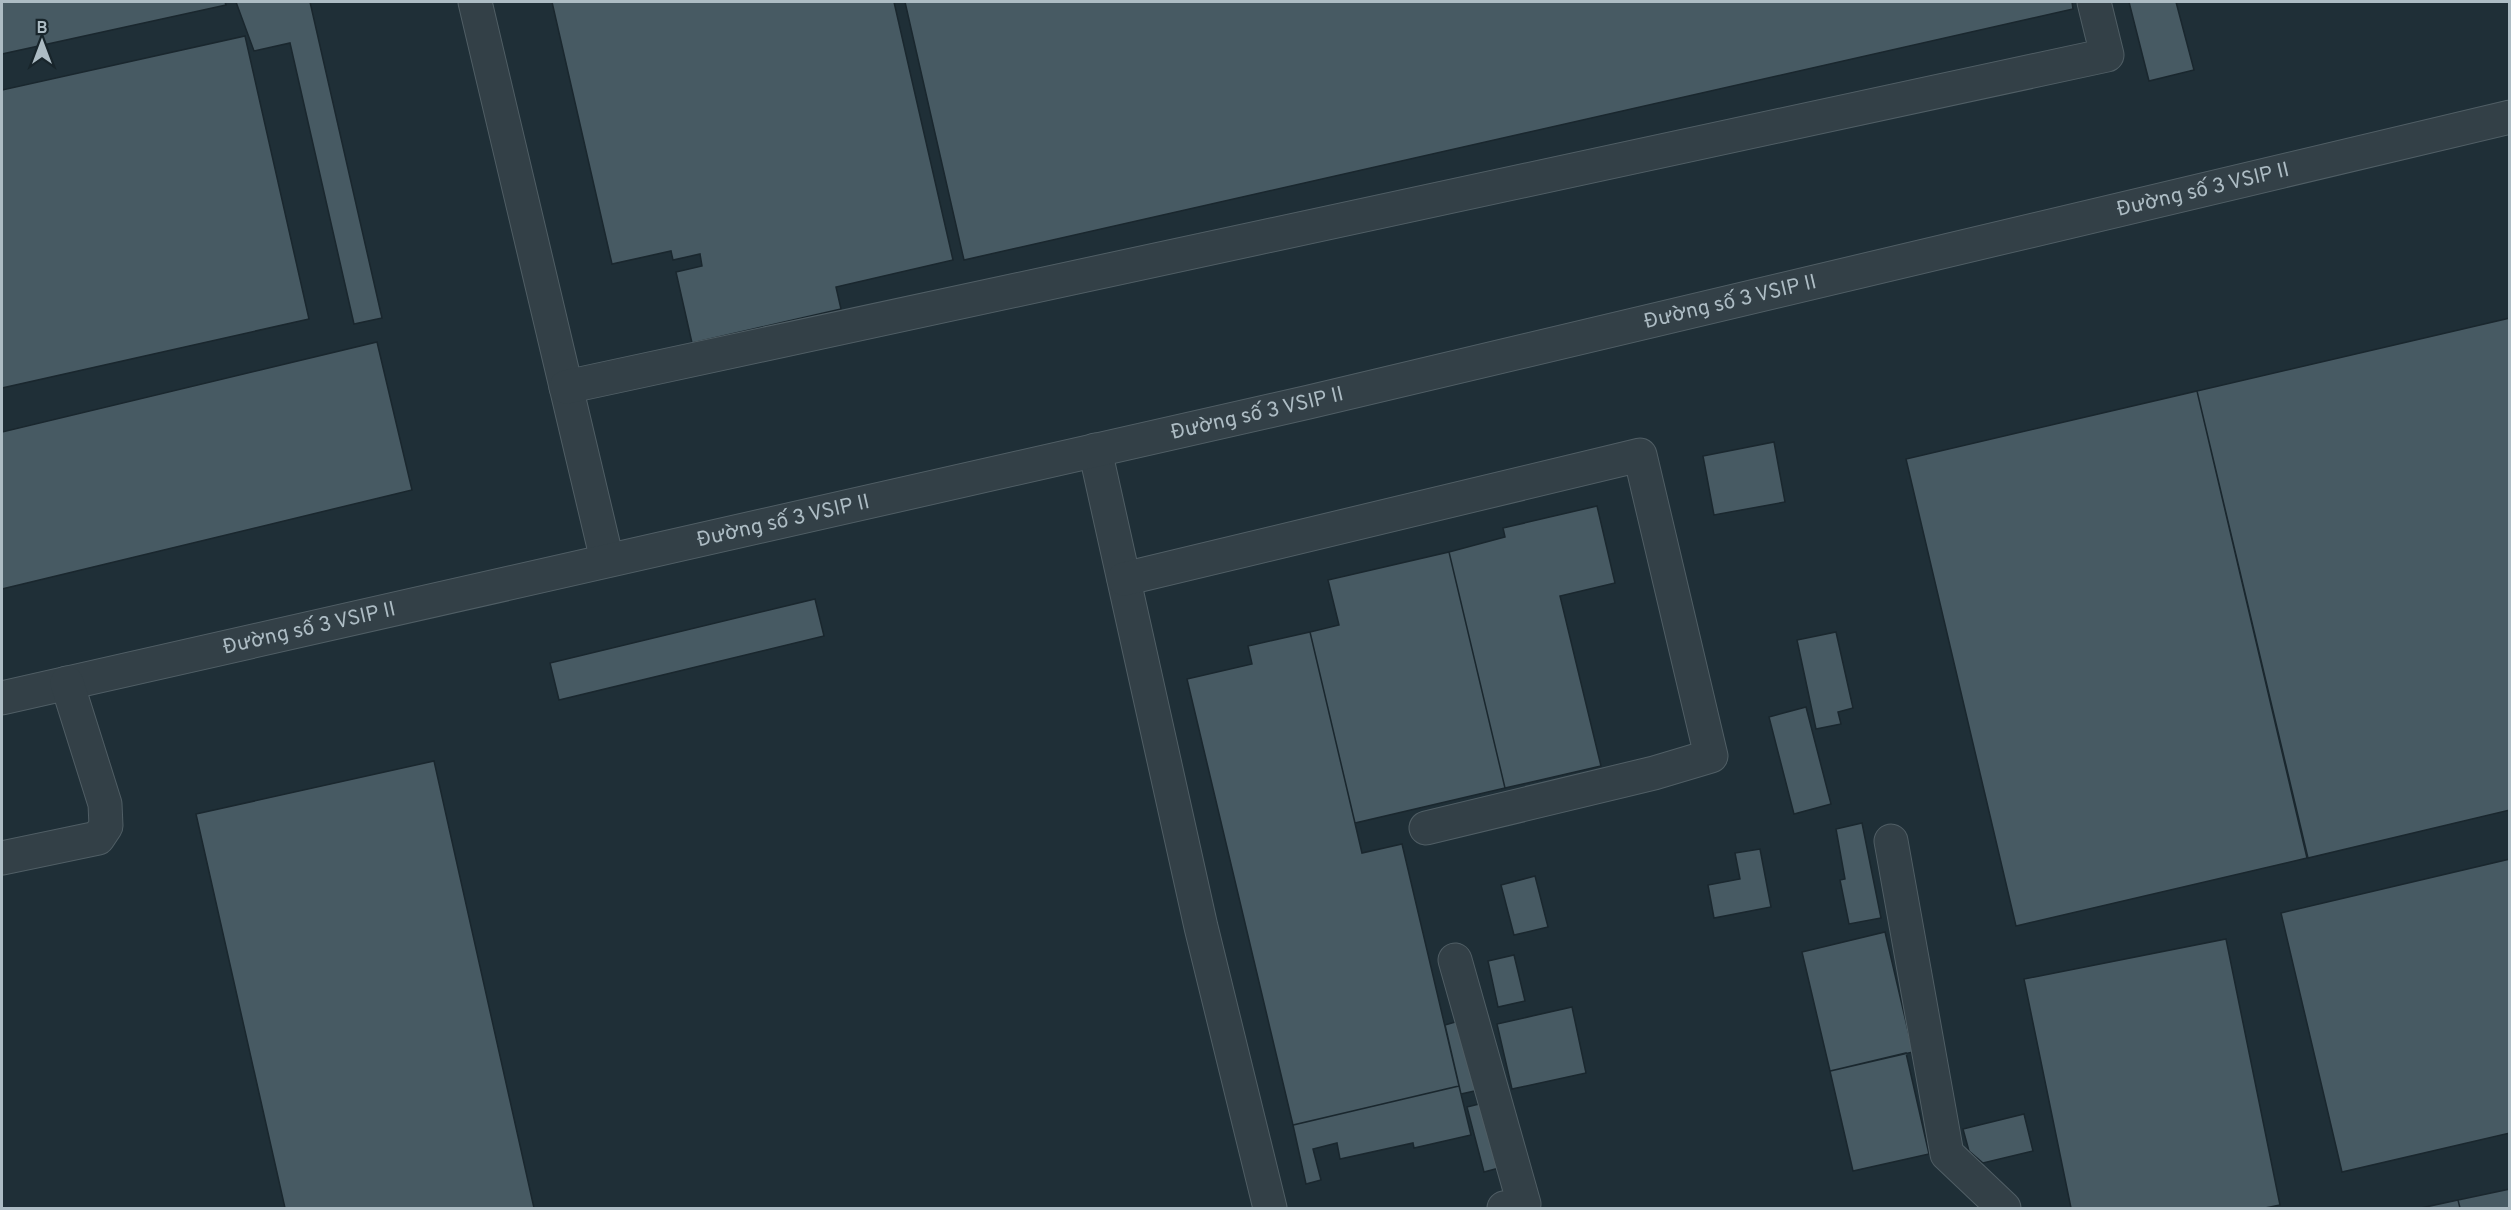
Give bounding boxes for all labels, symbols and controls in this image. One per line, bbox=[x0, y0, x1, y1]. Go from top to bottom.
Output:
north arrow bbox=[12, 12, 72, 72]
text: B bbox=[36, 19, 48, 39]
street label: Đường số 3 VSIP II bbox=[2114, 156, 2292, 223]
street label: Đường số 3 VSIP II bbox=[1641, 269, 1819, 336]
street label: Đường số 3 VSIP II bbox=[1168, 381, 1346, 446]
street label: Đường số 3 VSIP II bbox=[694, 488, 872, 554]
street label: Đường số 3 VSIP II bbox=[220, 596, 398, 661]

